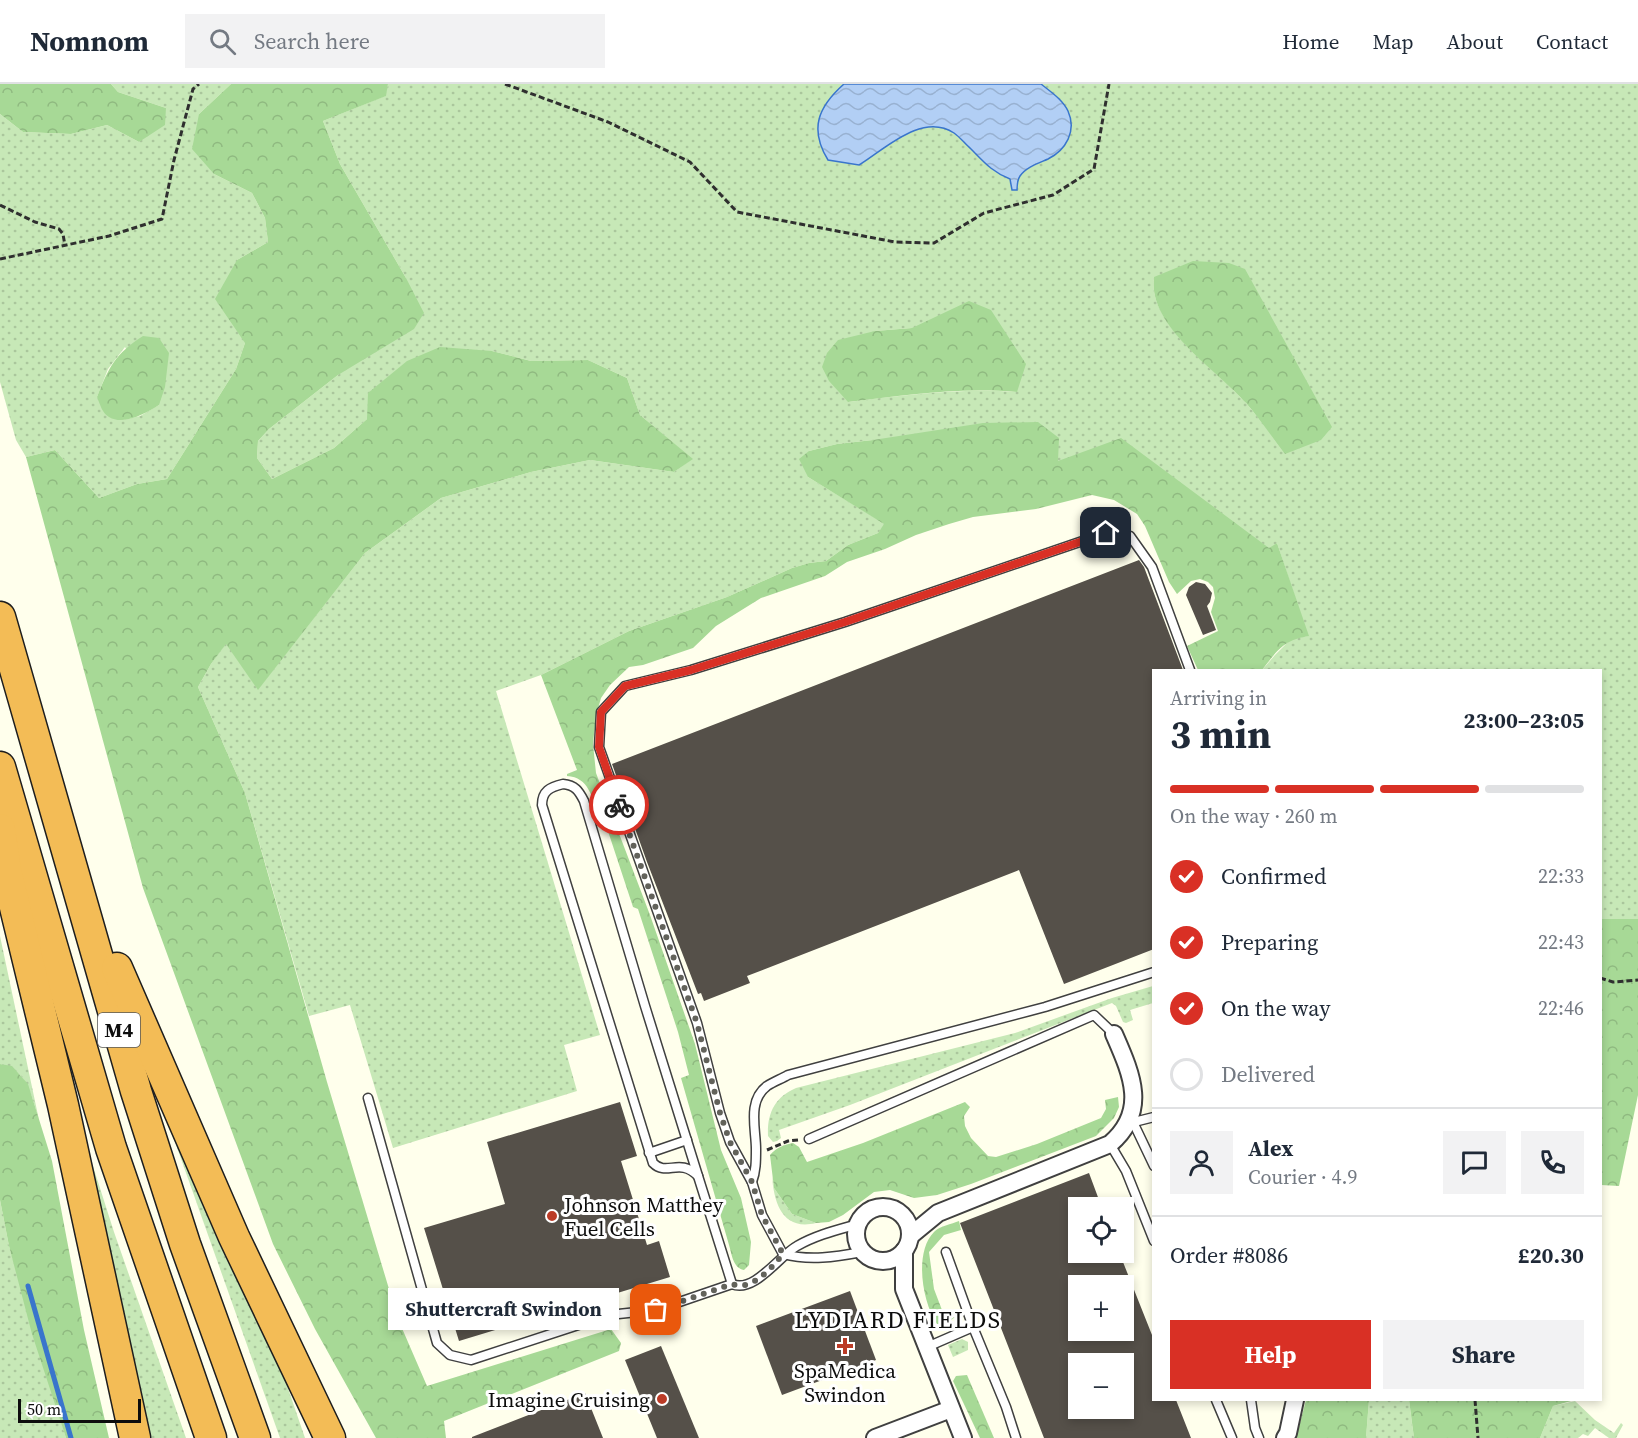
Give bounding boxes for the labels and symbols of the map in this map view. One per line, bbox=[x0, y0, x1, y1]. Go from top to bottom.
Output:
pin bbox=[1080, 507, 1131, 558]
courier bbox=[589, 775, 649, 835]
road number: M4 bbox=[98, 1013, 140, 1047]
place label: Johnson Matthey Fuel Cells bbox=[563, 1190, 724, 1243]
marker: Johnson Matthey Fuel Cells bbox=[545, 1209, 559, 1223]
pin bbox=[630, 1284, 681, 1335]
callout: Shuttercraft Swindon bbox=[389, 1289, 620, 1331]
district label: LYDIARD FIELDS bbox=[794, 1303, 1002, 1336]
marker: SpaMedica Swindon bbox=[836, 1337, 854, 1355]
place label: SpaMedica Swindon bbox=[794, 1356, 896, 1409]
place label: Imagine Cruising bbox=[488, 1385, 650, 1414]
marker: Imagine Cruising bbox=[655, 1392, 669, 1406]
scale bar bbox=[18, 1396, 141, 1424]

